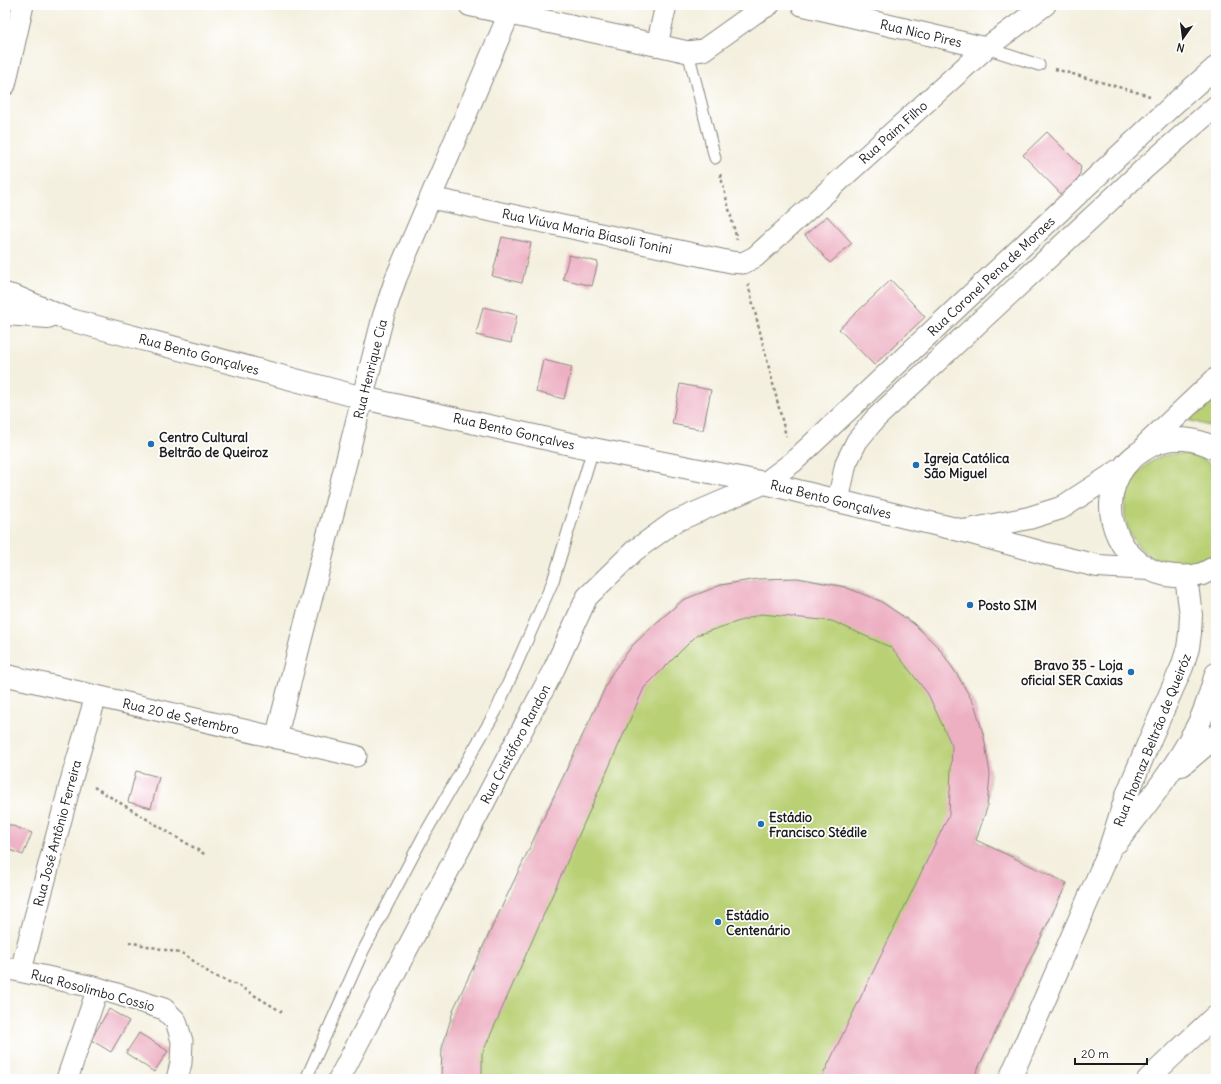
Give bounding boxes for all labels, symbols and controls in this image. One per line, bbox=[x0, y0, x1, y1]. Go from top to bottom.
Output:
street label: Rua Nico Pires bbox=[878, 16, 964, 51]
north arrow bbox=[1163, 18, 1203, 58]
text: N bbox=[1175, 40, 1186, 55]
street label: Rua Paim Filho bbox=[855, 97, 931, 168]
street label: Rua Viúva Maria Biasoli Tonini bbox=[500, 205, 674, 258]
street label: Rua Coronel Pena de Moraes bbox=[924, 213, 1059, 340]
street label: Rua Henrique Cia bbox=[350, 318, 391, 421]
street label: Rua Bento Gonçalves bbox=[137, 330, 261, 379]
street label: Rua Bento Gonçalves bbox=[451, 409, 576, 454]
place label: Centro Cultural Beltrão de Queiroz bbox=[159, 429, 269, 461]
marker: Centro Cultural Beltrão de Queiroz bbox=[146, 439, 156, 449]
place label: Igreja Católica São Miguel bbox=[924, 450, 1010, 482]
marker: Igreja Católica São Miguel bbox=[911, 460, 921, 470]
street label: Rua Bento Gonçalves bbox=[769, 476, 893, 523]
place label: Posto SIM bbox=[978, 597, 1037, 614]
marker: Posto SIM bbox=[965, 600, 975, 610]
street label: Rua Thomaz Beltrão de Queiróz bbox=[1110, 651, 1195, 829]
place label: Bravo 35 - Loja oficial SER Caxias bbox=[1021, 657, 1124, 689]
marker: Bravo 35 - Loja oficial SER Caxias bbox=[1126, 667, 1136, 677]
street label: Rua Cristóforo Randon bbox=[477, 681, 554, 807]
street label: Rua 20 de Setembro bbox=[121, 695, 241, 738]
street label: Rua José Antônio Ferreira bbox=[30, 758, 85, 908]
place label: Estádio Francisco Stédile bbox=[769, 809, 867, 841]
marker: Estádio Francisco Stédile bbox=[756, 819, 766, 829]
place label: Estádio Centenário bbox=[726, 907, 790, 939]
marker: Estádio Centenário bbox=[713, 917, 723, 927]
street label: Rua Rosolimbo Cossio bbox=[29, 966, 157, 1015]
scale bar bbox=[1075, 1040, 1147, 1066]
text: 20 m bbox=[1081, 1046, 1109, 1061]

